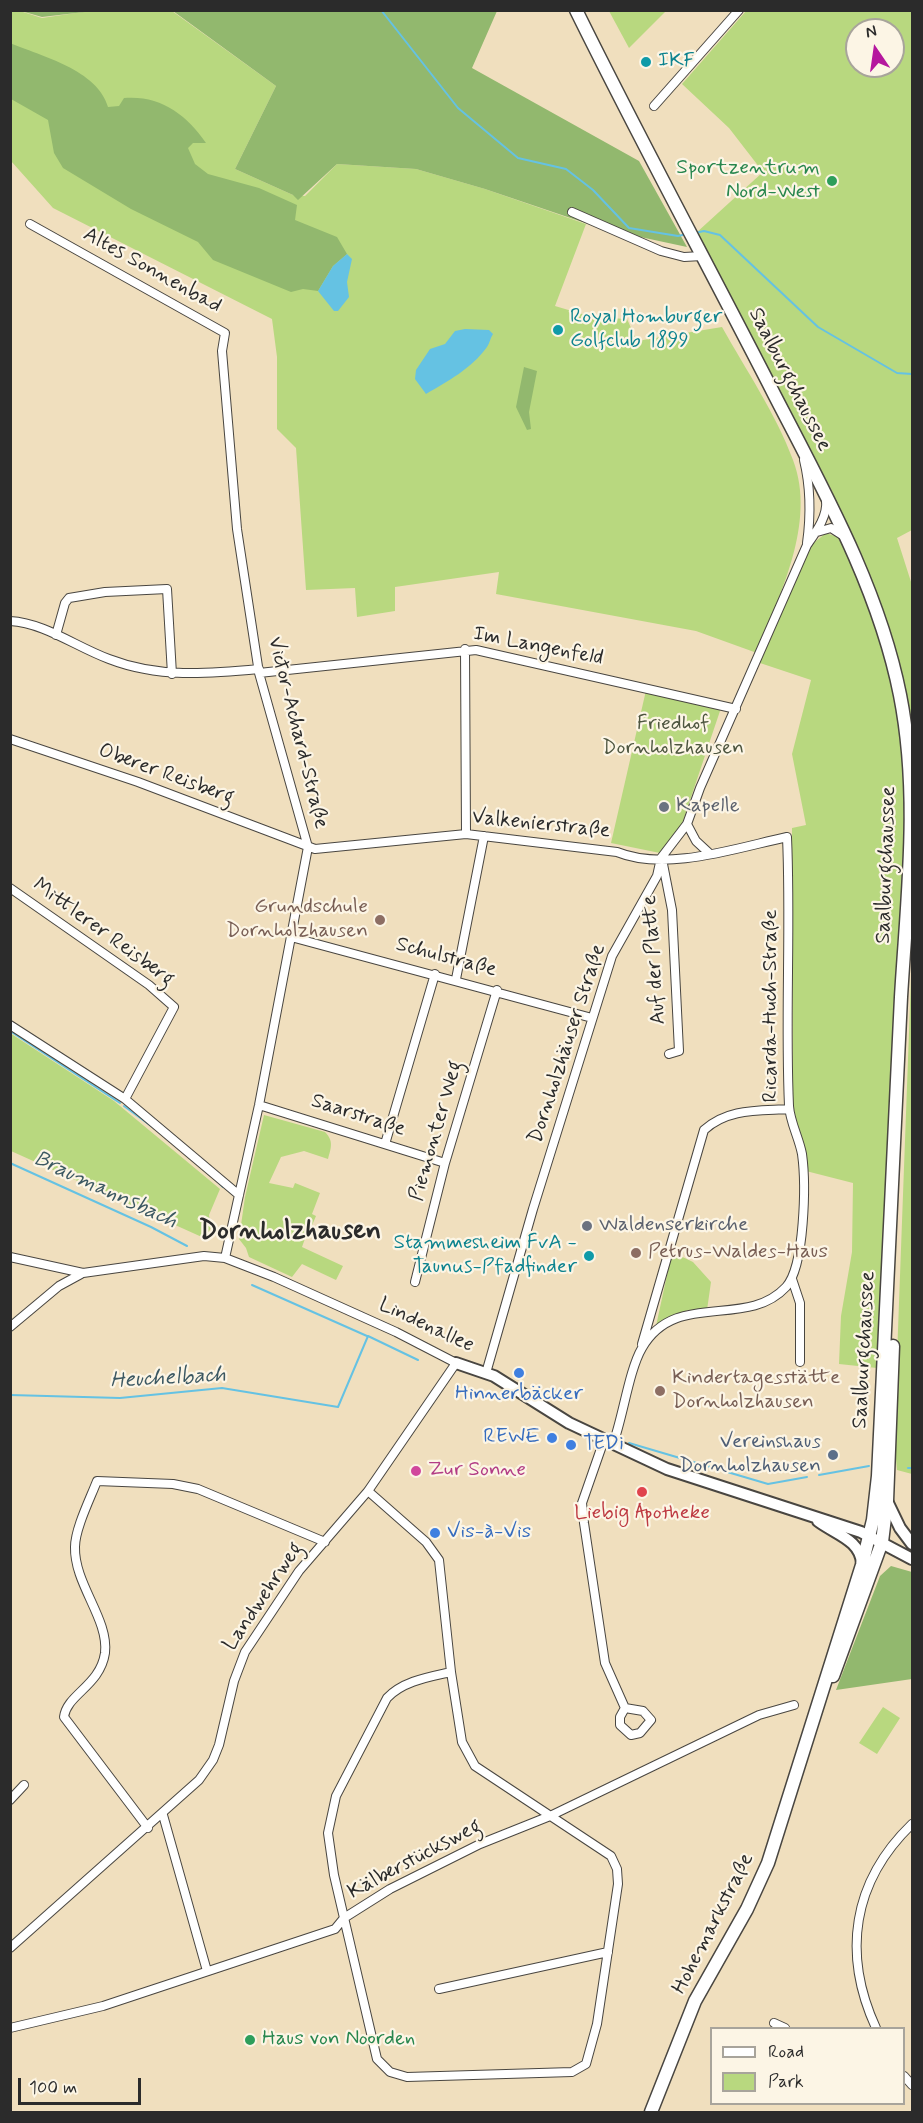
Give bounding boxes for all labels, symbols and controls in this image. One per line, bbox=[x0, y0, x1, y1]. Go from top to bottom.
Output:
north arrow bbox=[845, 18, 905, 78]
text: N bbox=[864, 20, 879, 43]
place label: IKF bbox=[658, 49, 695, 75]
marker: IKF bbox=[639, 55, 653, 69]
place label: Sportzentrum Nord-West bbox=[676, 156, 820, 206]
marker: Sportzentrum Nord-West bbox=[825, 174, 839, 188]
street label: Altes Sonnenbad bbox=[78, 223, 226, 319]
street label: Saalburgchaussee bbox=[742, 304, 836, 456]
place label: Royal Homburger Golfclub 1899 bbox=[570, 305, 722, 355]
marker: Royal Homburger Golfclub 1899 bbox=[551, 323, 565, 337]
street label: Im Langenfeld bbox=[471, 622, 605, 672]
street label: Victor-Achard-Straße bbox=[261, 634, 333, 832]
park label: Friedhof Dornholzhausen bbox=[602, 712, 744, 762]
street label: Oberer Reisberg bbox=[95, 739, 237, 811]
street label: Saalburgchaussee bbox=[872, 786, 902, 944]
place label: Kapelle bbox=[676, 794, 740, 820]
marker: Kapelle bbox=[657, 800, 671, 814]
street label: Valkenierstraße bbox=[471, 805, 611, 845]
street label: Mittlerer Reisberg bbox=[27, 873, 179, 993]
street label: Auf der Platte bbox=[638, 894, 672, 1026]
place label: Grundschule Dornholzhausen bbox=[226, 895, 368, 945]
street label: Ricarda-Huch-Straße bbox=[759, 909, 785, 1103]
marker: Grundschule Dornholzhausen bbox=[373, 913, 387, 927]
street label: Schulstraße bbox=[393, 932, 499, 984]
street label: Dornholzhäuser Straße bbox=[524, 941, 612, 1147]
street label: Piemonter Weg bbox=[405, 1058, 469, 1204]
street label: Saarstraße bbox=[308, 1089, 408, 1143]
water label: Braumannsbach bbox=[29, 1146, 181, 1236]
place label: Waldenserkirche bbox=[599, 1213, 748, 1239]
district label: Dornholzhausen bbox=[199, 1216, 381, 1248]
marker: Waldenserkirche bbox=[580, 1219, 594, 1233]
place label: Stammesheim FvA - Taunus-Pfadfinder bbox=[394, 1231, 577, 1281]
place label: Petrus-Waldes-Haus bbox=[648, 1240, 828, 1266]
marker: Petrus-Waldes-Haus bbox=[629, 1246, 643, 1260]
marker: Stammesheim FvA - Taunus-Pfadfinder bbox=[582, 1249, 596, 1263]
street label: Saalburgchaussee bbox=[848, 1271, 882, 1429]
street label: Lindenallee bbox=[374, 1293, 478, 1359]
water label: Heuchelbach bbox=[110, 1363, 226, 1395]
marker: Hinnerbäcker bbox=[512, 1366, 526, 1380]
place label: Kindertagesstätte Dornholzhausen bbox=[672, 1366, 840, 1416]
place label: Hinnerbäcker bbox=[455, 1382, 583, 1408]
marker: Kindertagesstätte Dornholzhausen bbox=[653, 1384, 667, 1398]
place label: REWE bbox=[483, 1425, 540, 1451]
place label: Vereinshaus Dornholzhausen bbox=[679, 1430, 821, 1480]
marker: REWE bbox=[545, 1431, 559, 1445]
place label: TEDi bbox=[583, 1432, 624, 1458]
marker: TEDi bbox=[564, 1438, 578, 1452]
marker: Vereinshaus Dornholzhausen bbox=[826, 1448, 840, 1462]
place label: Zur Sonne bbox=[428, 1458, 526, 1484]
marker: Zur Sonne bbox=[409, 1464, 423, 1478]
marker: Liebig Apotheke bbox=[635, 1485, 649, 1499]
place label: Liebig Apotheke bbox=[574, 1501, 710, 1527]
place label: Vis-à-Vis bbox=[447, 1520, 531, 1546]
marker: Vis-à-Vis bbox=[428, 1526, 442, 1540]
street label: Landwehrweg bbox=[218, 1538, 310, 1656]
street label: Kälberstücksweg bbox=[344, 1814, 486, 1906]
street label: Hohemarkstraße bbox=[668, 1849, 760, 1999]
place label: Haus von Noorden bbox=[262, 2027, 415, 2053]
legend bbox=[710, 2027, 905, 2105]
marker: Haus von Noorden bbox=[243, 2033, 257, 2047]
text: Road bbox=[768, 2040, 804, 2064]
scale bar bbox=[21, 2066, 144, 2104]
text: Park bbox=[768, 2070, 804, 2094]
text: 100 m bbox=[29, 2076, 77, 2100]

